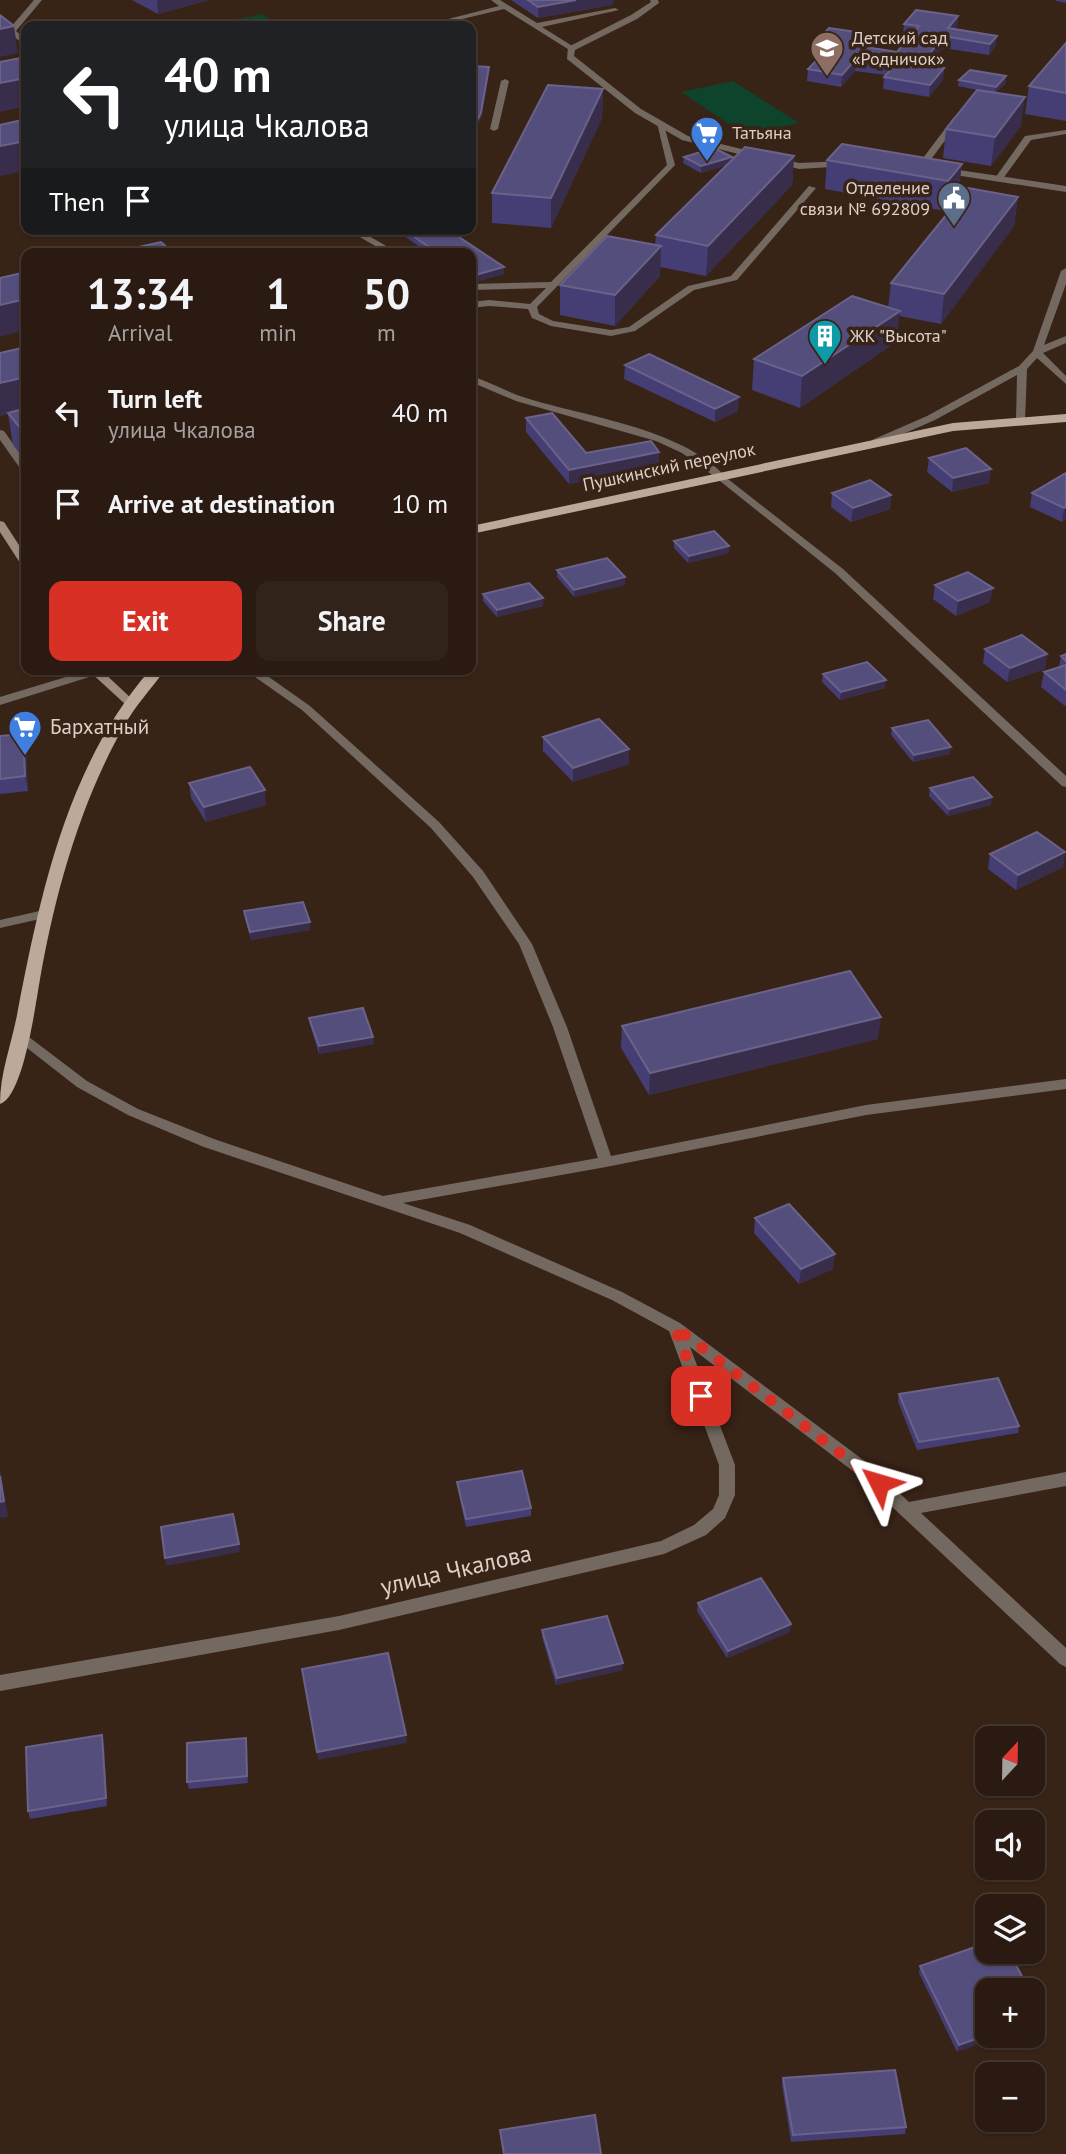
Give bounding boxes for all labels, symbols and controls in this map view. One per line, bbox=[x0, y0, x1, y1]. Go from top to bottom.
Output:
place label: Детский сад «Родничок» bbox=[852, 26, 948, 70]
school or university icon: Детский сад «Родничок» bbox=[808, 29, 846, 78]
text: 40 m bbox=[164, 42, 271, 106]
icon: left bbox=[49, 49, 140, 140]
text: улица Чкалова bbox=[164, 104, 370, 146]
supermarket icon: Татьяна bbox=[688, 114, 726, 163]
place label: Татьяна bbox=[732, 121, 792, 144]
place label: Отделение связи № 692809 bbox=[800, 176, 930, 220]
public building icon: Отделение связи № 692809 bbox=[935, 179, 973, 228]
icon: arrive bbox=[119, 182, 157, 220]
text: Then bbox=[49, 185, 105, 218]
text: 13:34 bbox=[87, 266, 193, 321]
text: 1 bbox=[266, 266, 290, 321]
text: 50 bbox=[363, 266, 410, 321]
building icon: ЖК "Высота" bbox=[806, 317, 844, 366]
text: Arrival bbox=[108, 318, 172, 347]
text: min bbox=[259, 318, 297, 347]
text: m bbox=[377, 318, 396, 347]
place label: ЖК "Высота" bbox=[849, 324, 947, 347]
text: Turn left bbox=[108, 382, 202, 415]
icon: left bbox=[49, 394, 87, 432]
text: 40 m bbox=[392, 396, 448, 429]
text: улица Чкалова bbox=[108, 415, 256, 444]
street label: Пушкинский переулок bbox=[581, 437, 758, 496]
icon: arrive bbox=[49, 485, 87, 523]
text: Arrive at destination bbox=[108, 487, 335, 520]
text: 10 m bbox=[392, 487, 448, 520]
button: Exit bbox=[49, 581, 242, 661]
button: Share bbox=[256, 581, 448, 661]
supermarket icon: Бархатный bbox=[6, 708, 44, 757]
place label: Бархатный bbox=[50, 713, 149, 740]
pin bbox=[671, 1366, 731, 1426]
icon: arrive bbox=[682, 1377, 720, 1415]
position arrow bbox=[842, 1446, 916, 1520]
street label: улица Чкалова bbox=[377, 1537, 534, 1602]
north arrow bbox=[975, 1726, 1045, 1796]
map controls bbox=[975, 1726, 1045, 2132]
button: sound bbox=[975, 1810, 1045, 1880]
button: layers bbox=[975, 1894, 1045, 1964]
button: + bbox=[975, 1978, 1045, 2048]
button: − bbox=[975, 2062, 1045, 2132]

